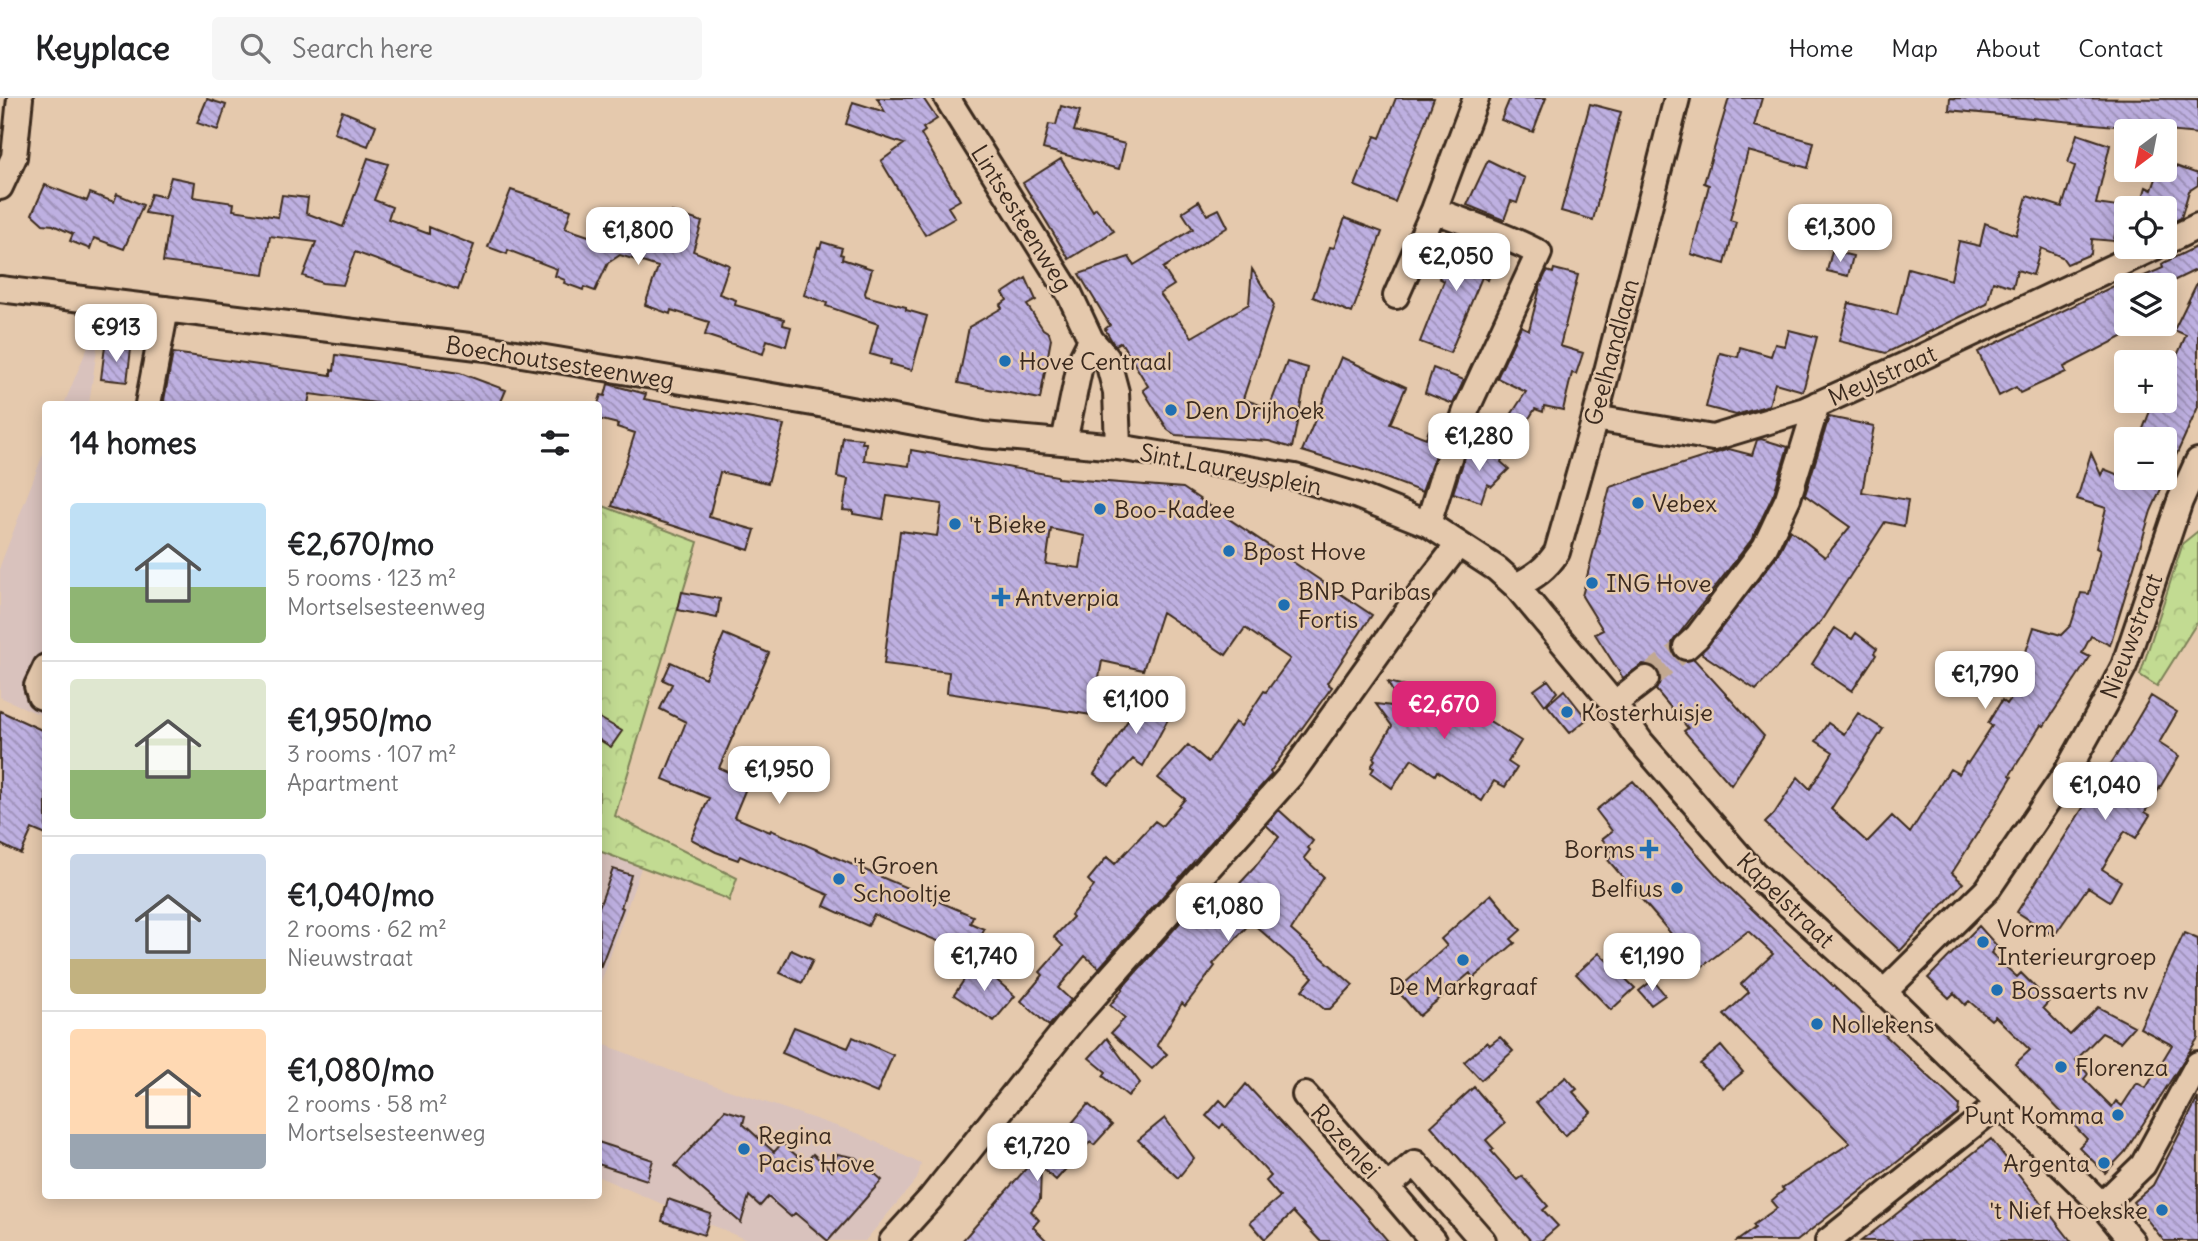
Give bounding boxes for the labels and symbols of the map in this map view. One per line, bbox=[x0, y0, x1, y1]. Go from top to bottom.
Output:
north arrow bbox=[2114, 119, 2177, 182]
street label: Lintsesteenweg bbox=[965, 139, 1079, 297]
pin: €1,300 bbox=[1783, 204, 1897, 264]
pin: €1,800 bbox=[581, 208, 695, 267]
pin: €2,050 bbox=[1399, 234, 1513, 293]
street label: Geelhandlaan bbox=[1577, 275, 1645, 429]
pin: €913 bbox=[75, 304, 157, 364]
street label: Boechoutsesteenweg bbox=[443, 329, 677, 395]
street label: Meylstraat bbox=[1823, 338, 1941, 412]
place label: Hove Centraal bbox=[1019, 346, 1172, 376]
marker: Hove Centraal bbox=[997, 353, 1013, 369]
place label: Den Drijhoek bbox=[1185, 395, 1325, 425]
marker: Den Drijhoek bbox=[1163, 402, 1179, 418]
pin: €1,280 bbox=[1422, 414, 1536, 473]
street label: Sint Laureysplein bbox=[1138, 437, 1325, 501]
place label: Vebex bbox=[1652, 488, 1717, 518]
place label: Boo-Kadee bbox=[1114, 494, 1235, 524]
marker: Vebex bbox=[1630, 495, 1646, 511]
marker: Boo-Kadee bbox=[1092, 501, 1108, 517]
place label: 't Bieke bbox=[969, 509, 1046, 539]
marker: 't Bieke bbox=[947, 516, 963, 532]
place label: Bpost Hove bbox=[1243, 536, 1366, 566]
marker: Bpost Hove bbox=[1221, 543, 1237, 559]
place label: ING Hove bbox=[1606, 568, 1711, 598]
street label: Nieuwstraat bbox=[2093, 569, 2169, 703]
marker: ING Hove bbox=[1584, 575, 1600, 591]
place label: BNP Paribas Fortis bbox=[1298, 576, 1431, 634]
place label: Antverpia bbox=[1015, 582, 1119, 612]
marker: Antverpia bbox=[993, 589, 1009, 605]
marker: BNP Paribas Fortis bbox=[1276, 597, 1292, 613]
pin: €1,790 bbox=[1928, 652, 2042, 711]
pin: €1,100 bbox=[1079, 676, 1193, 736]
pin: €2,670 bbox=[1387, 682, 1501, 741]
place label: Kosterhuisje bbox=[1581, 697, 1713, 727]
marker: Kosterhuisje bbox=[1559, 704, 1575, 720]
pin: €1,950 bbox=[722, 746, 836, 806]
pin: €1,040 bbox=[2048, 762, 2162, 822]
place label: Borms bbox=[1564, 834, 1635, 864]
marker: Borms bbox=[1641, 841, 1657, 857]
street label: Kapelstraat bbox=[1731, 846, 1841, 954]
place label: 't Groen Schooltje bbox=[853, 850, 951, 908]
marker: 't Groen Schooltje bbox=[831, 871, 847, 887]
place label: Belfius bbox=[1591, 873, 1663, 903]
marker: Belfius bbox=[1669, 880, 1685, 896]
pin: €1,080 bbox=[1171, 884, 1285, 943]
place label: Vorm Interieurgroep bbox=[1997, 913, 2156, 971]
pin: €1,740 bbox=[927, 934, 1041, 993]
pin: €1,190 bbox=[1595, 934, 1709, 993]
marker: Vorm Interieurgroep bbox=[1975, 934, 1991, 950]
marker: De Markgraaf bbox=[1455, 952, 1471, 968]
place label: De Markgraaf bbox=[1389, 971, 1538, 1001]
place label: Bossaerts nv bbox=[2011, 975, 2149, 1005]
marker: Bossaerts nv bbox=[1989, 982, 2005, 998]
place label: Nollekens bbox=[1831, 1009, 1934, 1039]
marker: Nollekens bbox=[1809, 1016, 1825, 1032]
place label: Florenza bbox=[2075, 1052, 2168, 1082]
marker: Florenza bbox=[2053, 1059, 2069, 1075]
street label: Rozenlei bbox=[1305, 1098, 1387, 1184]
place label: Punt Komma bbox=[1964, 1100, 2104, 1130]
marker: Punt Komma bbox=[2110, 1107, 2126, 1123]
place label: Regina Pacis Hove bbox=[758, 1120, 875, 1178]
pin: €1,720 bbox=[980, 1124, 1094, 1183]
marker: Regina Pacis Hove bbox=[736, 1141, 752, 1157]
place label: Argenta bbox=[2003, 1148, 2090, 1178]
marker: Argenta bbox=[2096, 1155, 2112, 1171]
place label: 't Nief Hoekske bbox=[1990, 1195, 2148, 1225]
marker: 't Nief Hoekske bbox=[2154, 1202, 2170, 1218]

